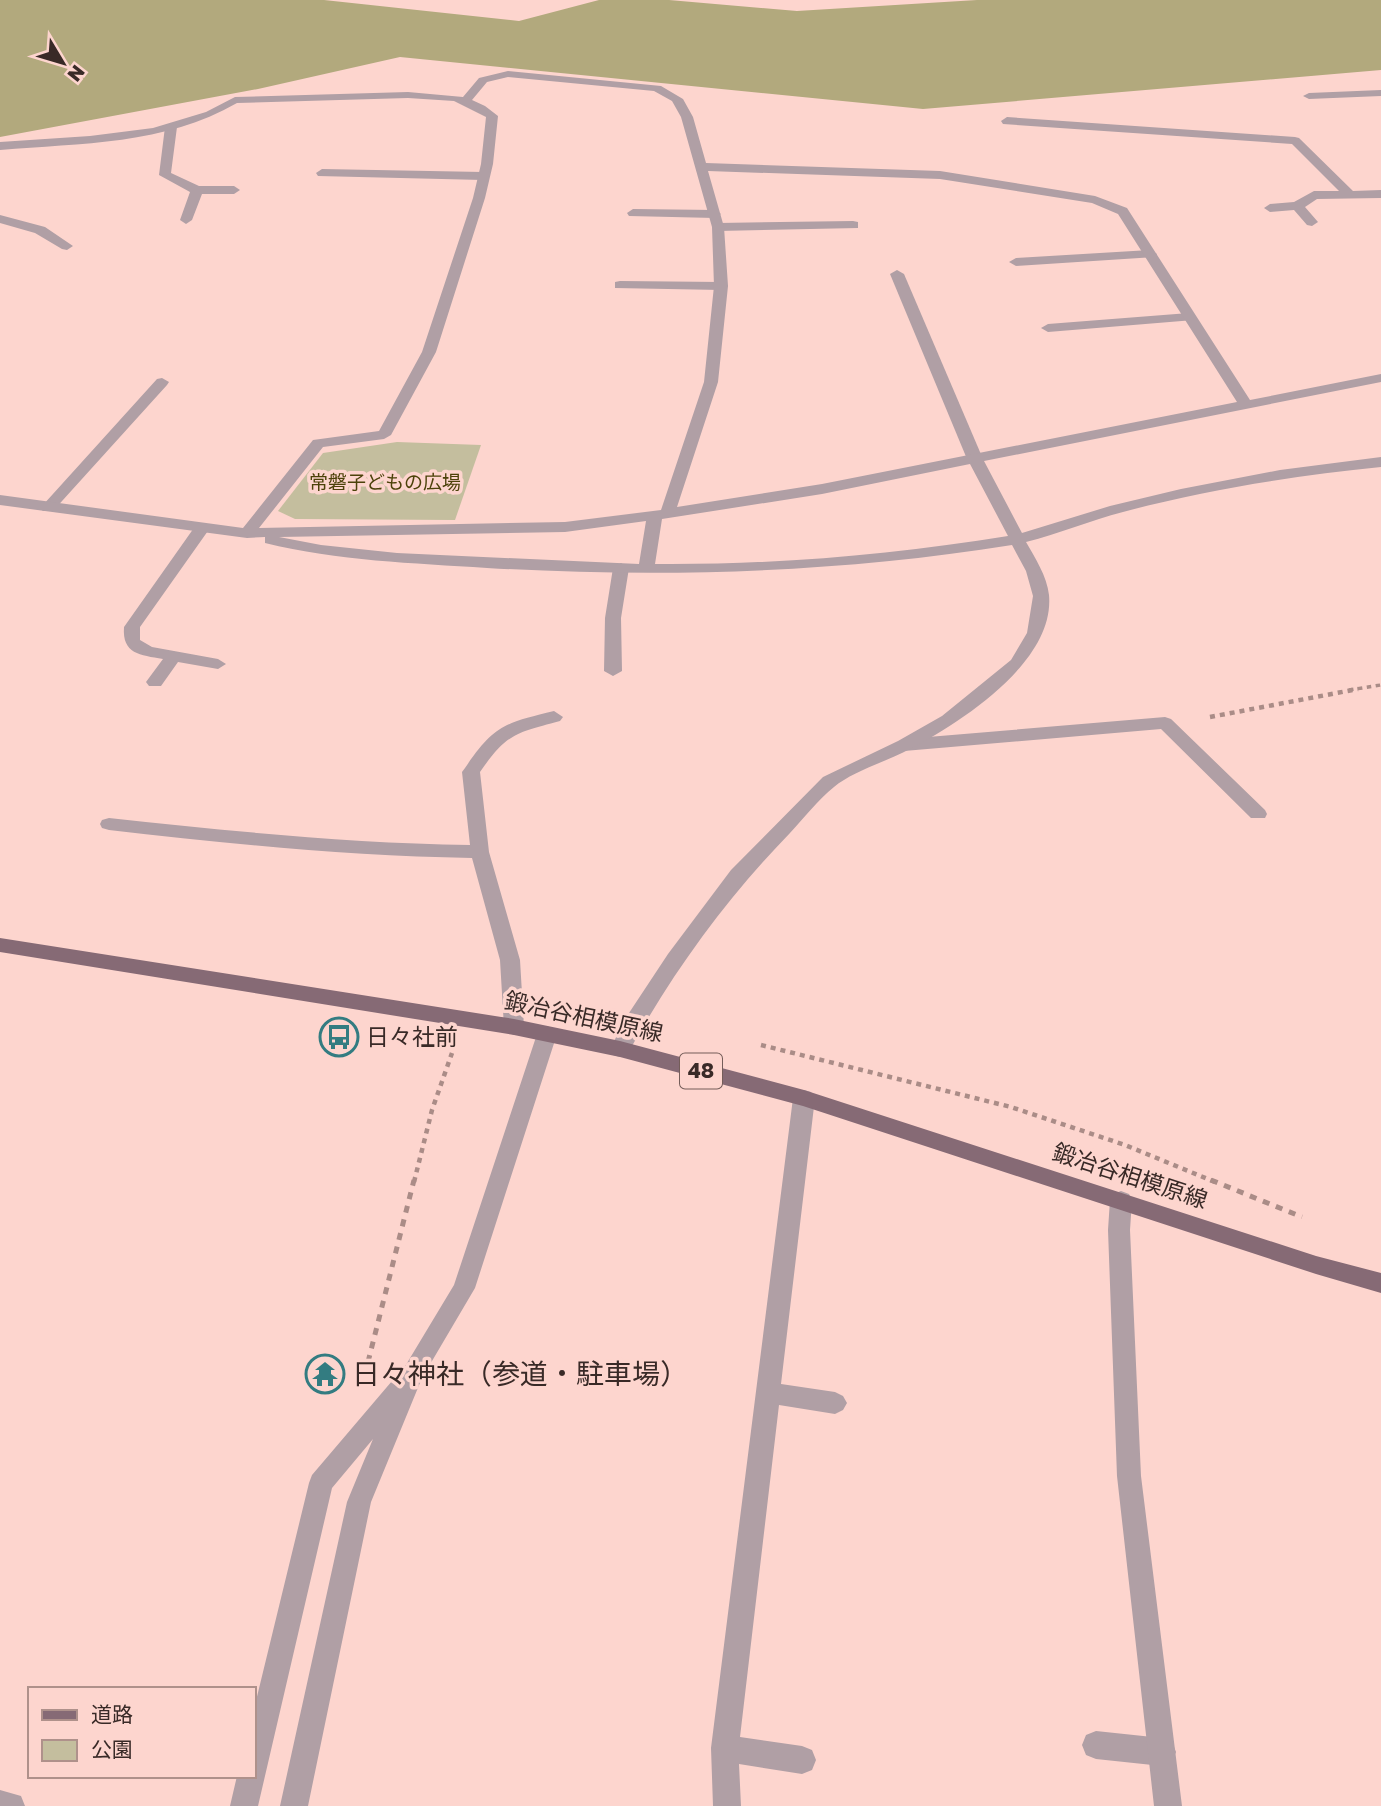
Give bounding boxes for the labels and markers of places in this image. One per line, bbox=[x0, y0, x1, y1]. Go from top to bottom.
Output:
bus stop icon: 日々社前 bbox=[318, 1016, 360, 1058]
place label: 日々社前 bbox=[366, 1022, 458, 1050]
temple icon: 日々神社（参道・駐車場） bbox=[304, 1353, 346, 1395]
place label: 日々神社（参道・駐車場） bbox=[352, 1357, 688, 1390]

